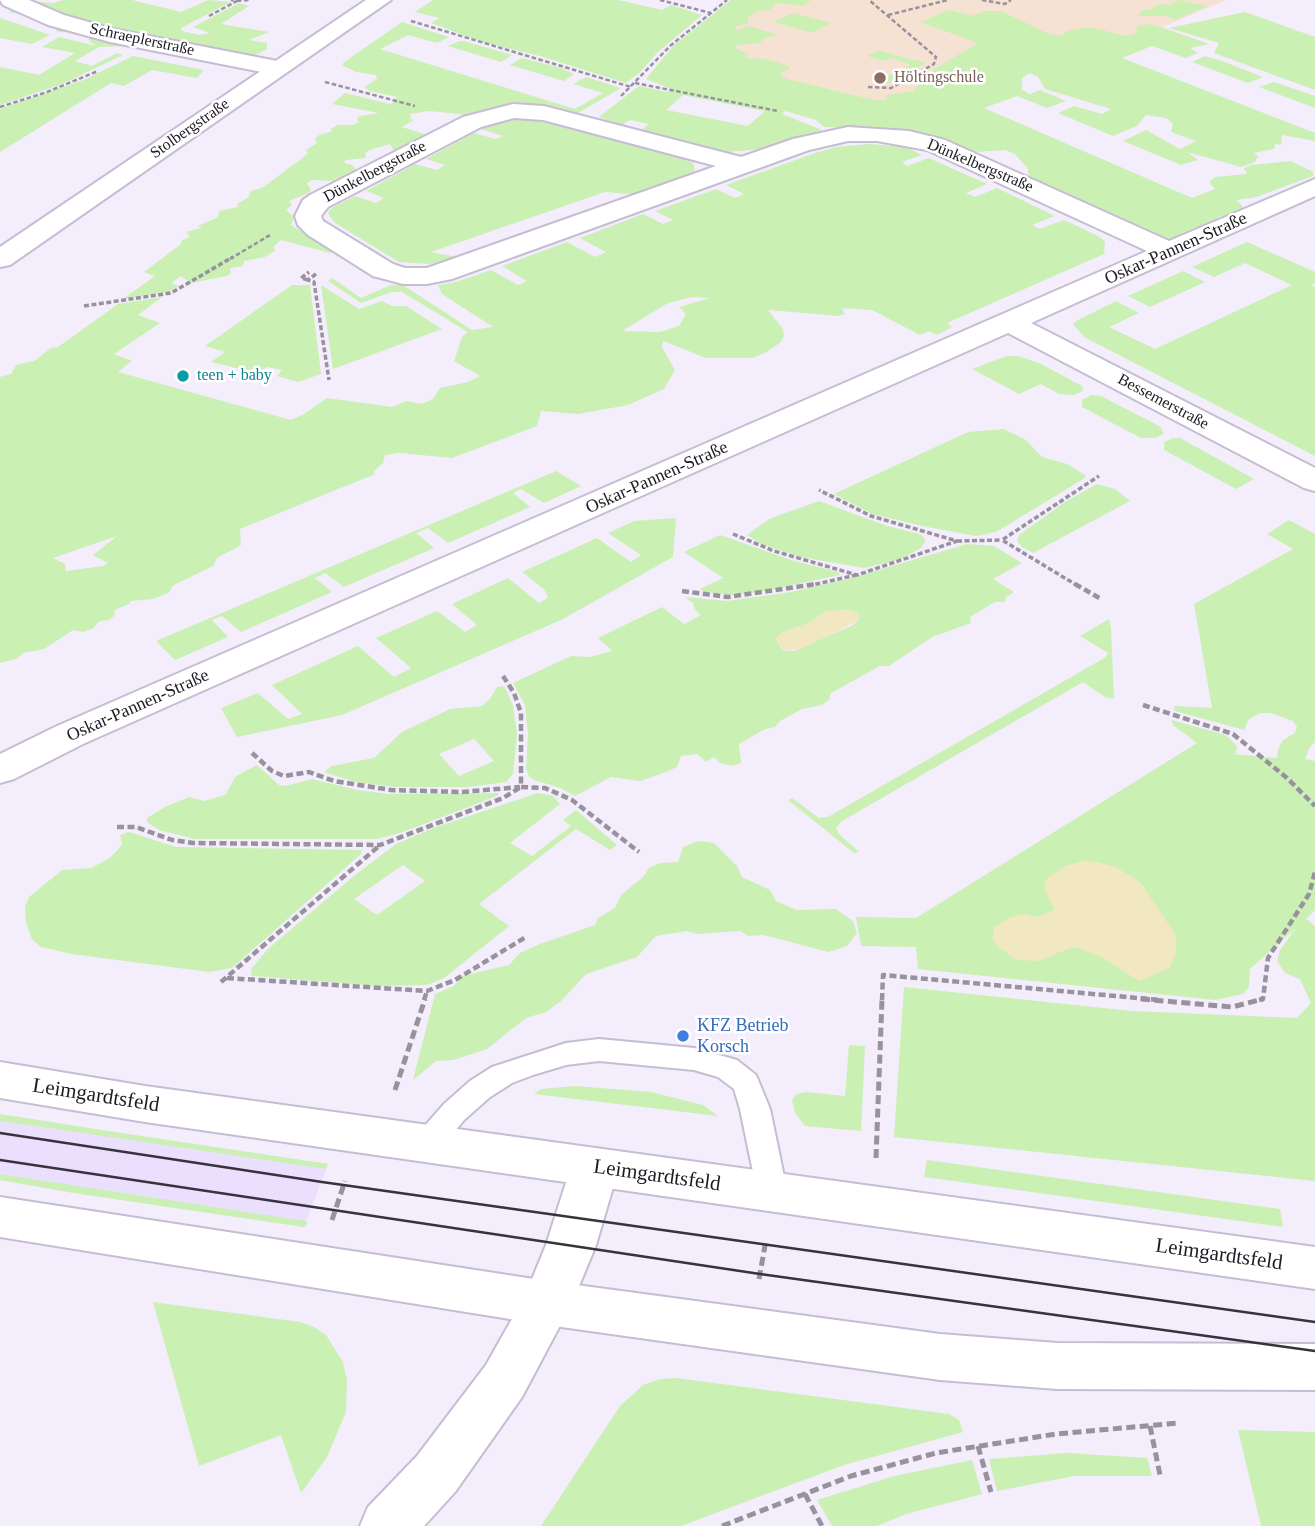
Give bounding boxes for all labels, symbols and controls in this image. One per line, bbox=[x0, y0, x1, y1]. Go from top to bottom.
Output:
street label: Schraeplerstraße bbox=[88, 20, 196, 60]
place label: Höltingschule bbox=[894, 68, 984, 88]
marker: Höltingschule bbox=[872, 70, 888, 86]
street label: Stolbergstraße bbox=[147, 95, 233, 163]
street label: Dünkelbergstraße bbox=[924, 135, 1036, 197]
street label: Dünkelbergstraße bbox=[320, 137, 430, 207]
street label: Oskar-Pannen-Straße bbox=[1101, 208, 1251, 290]
place label: teen + baby bbox=[197, 366, 272, 386]
marker: teen + baby bbox=[175, 368, 191, 384]
street label: Bessemerstraße bbox=[1114, 370, 1212, 434]
street label: Oskar-Pannen-Straße bbox=[582, 437, 732, 519]
street label: Oskar-Pannen-Straße bbox=[63, 665, 213, 747]
place label: KFZ Betrieb Korsch bbox=[697, 1015, 788, 1058]
marker: KFZ Betrieb Korsch bbox=[675, 1028, 691, 1044]
street label: Leimgardtsfeld bbox=[31, 1074, 161, 1118]
street label: Leimgardtsfeld bbox=[592, 1155, 722, 1197]
street label: Leimgardtsfeld bbox=[1154, 1234, 1284, 1276]

